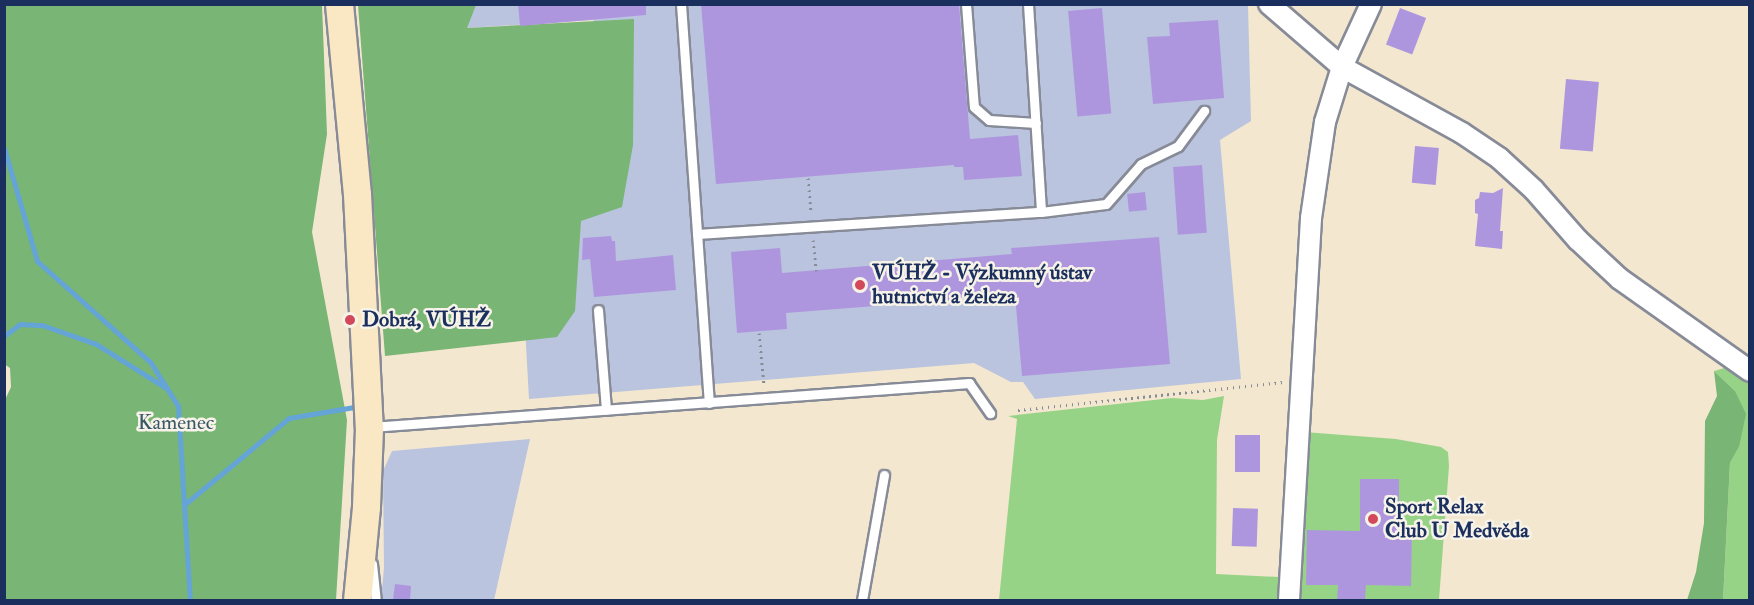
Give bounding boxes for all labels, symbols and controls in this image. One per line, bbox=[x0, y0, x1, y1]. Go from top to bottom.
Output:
place label: VÚHŽ - Výzkumný ústav hutnictví a železa bbox=[872, 260, 1092, 310]
marker: VÚHŽ - Výzkumný ústav hutnictví a železa bbox=[853, 278, 867, 292]
place label: Dobrá, VÚHŽ bbox=[362, 307, 491, 333]
marker: Dobrá, VÚHŽ bbox=[343, 313, 357, 327]
park label: Kamenec bbox=[138, 410, 214, 436]
place label: Sport Relax Club U Medvěda bbox=[1385, 494, 1529, 544]
marker: Sport Relax Club U Medvěda bbox=[1366, 512, 1380, 526]

